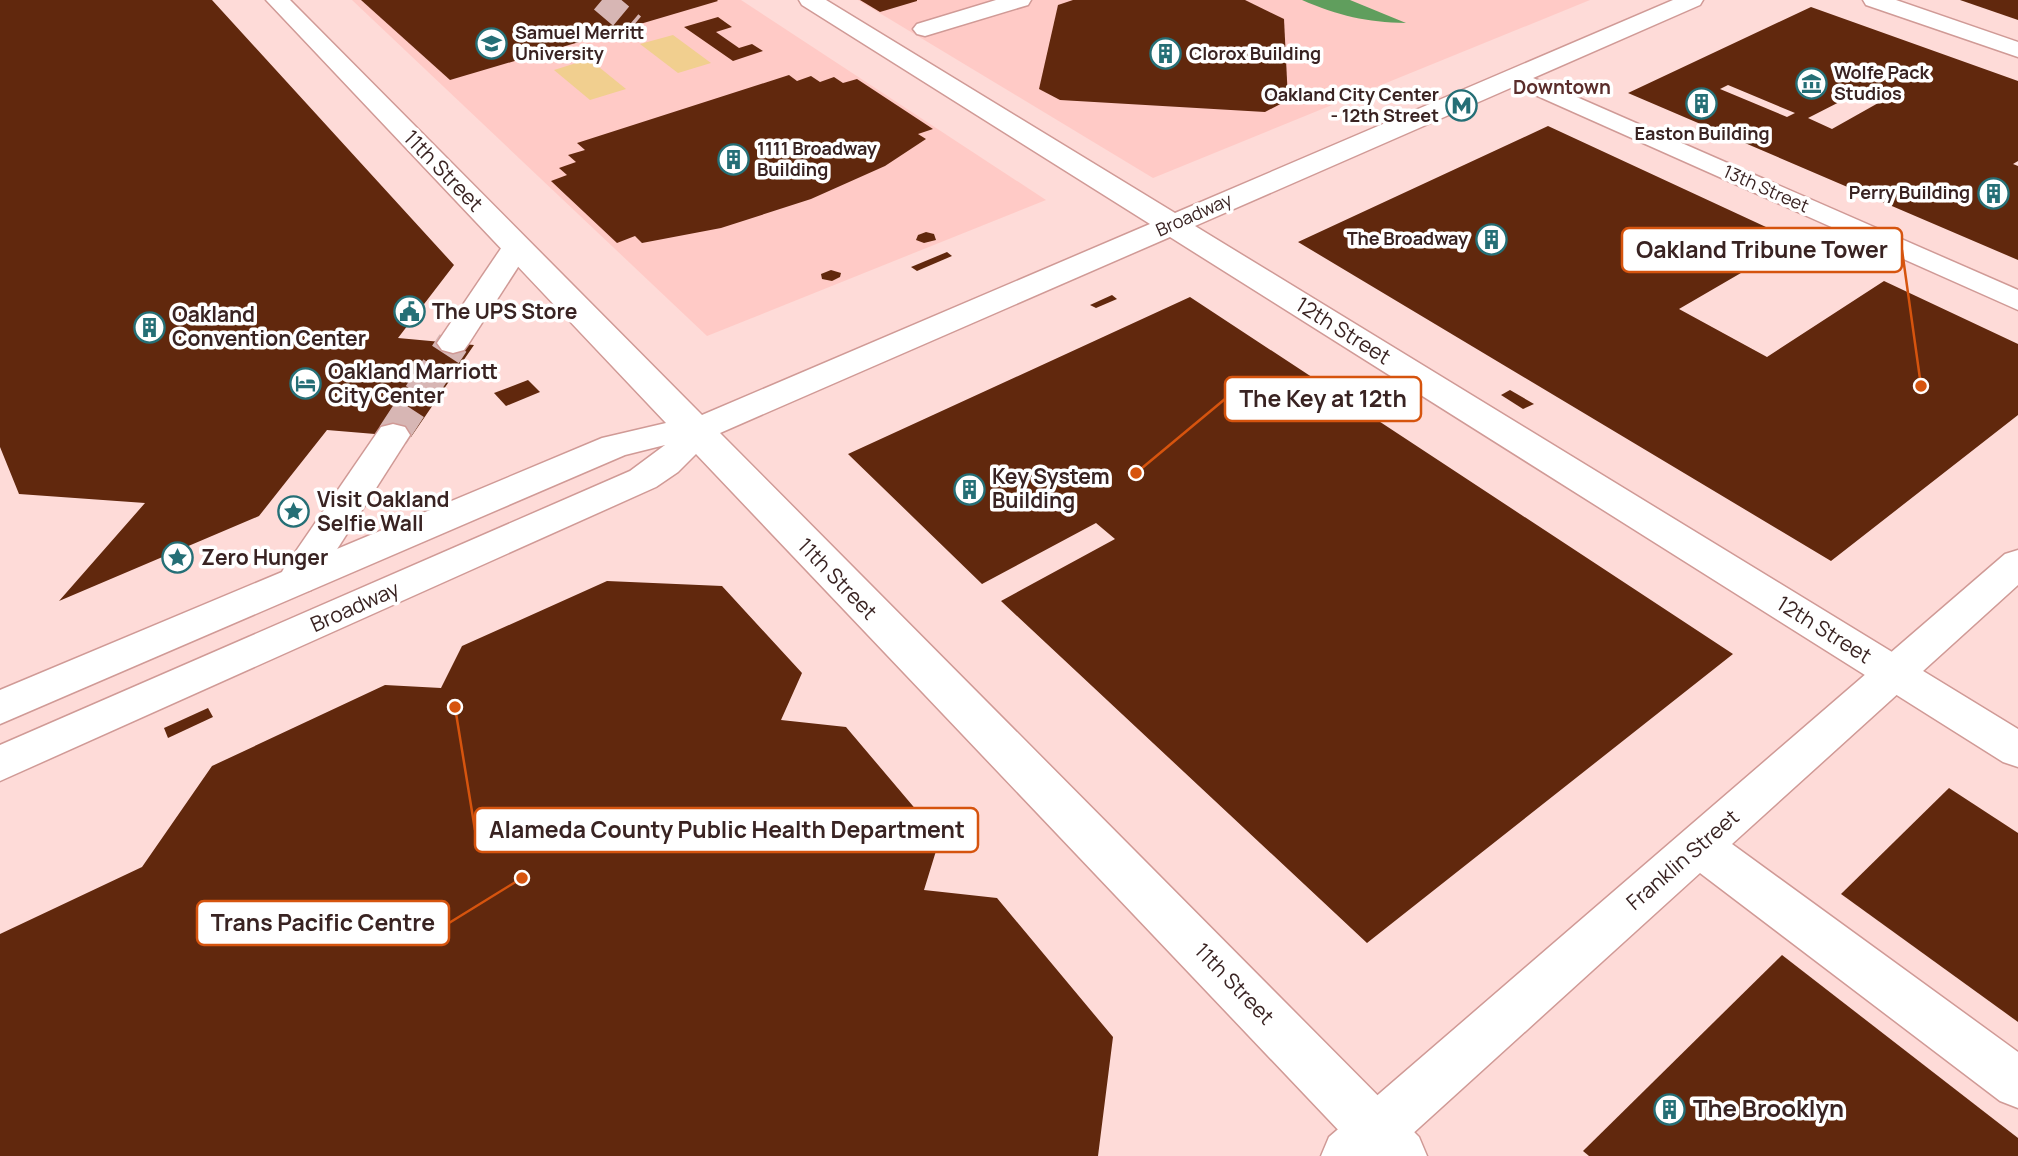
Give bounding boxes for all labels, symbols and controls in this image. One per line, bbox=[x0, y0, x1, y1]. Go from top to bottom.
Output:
place label: Samuel Merritt University bbox=[515, 20, 644, 65]
school or university icon: Samuel Merritt University bbox=[475, 26, 509, 60]
building icon: Clorox Building bbox=[1149, 37, 1183, 71]
place label: Clorox Building bbox=[1189, 41, 1321, 65]
place label: Wolfe Pack Studios bbox=[1834, 60, 1931, 105]
museum icon: Wolfe Pack Studios bbox=[1794, 66, 1828, 100]
district label: Downtown bbox=[1513, 74, 1611, 100]
place label: Oakland City Center - 12th Street bbox=[1264, 82, 1439, 127]
building icon: Easton Building bbox=[1685, 86, 1719, 120]
metro station icon: Oakland City Center - 12th Street bbox=[1445, 88, 1479, 122]
place label: Easton Building bbox=[1634, 121, 1770, 145]
street label: 11th Street bbox=[398, 123, 490, 217]
place label: 1111 Broadway Building bbox=[757, 136, 877, 181]
building icon: 1111 Broadway Building bbox=[717, 142, 751, 176]
street label: 13th Street bbox=[1720, 159, 1813, 218]
building icon: Perry Building bbox=[1976, 176, 2010, 210]
place label: Perry Building bbox=[1849, 180, 1970, 204]
street label: Broadway bbox=[1152, 186, 1236, 241]
building icon: The Broadway bbox=[1474, 222, 1508, 256]
place label: The Broadway bbox=[1347, 226, 1468, 250]
callout: Oakland Tribune Tower bbox=[1622, 228, 1902, 272]
text: Oakland Tribune Tower bbox=[1636, 233, 1888, 265]
street label: 12th Street bbox=[1291, 290, 1396, 370]
public building icon: The UPS Store bbox=[392, 295, 426, 329]
place label: The UPS Store bbox=[432, 297, 577, 325]
place label: Oakland Convention Center bbox=[172, 300, 366, 352]
building icon: Oakland Convention Center bbox=[132, 310, 166, 344]
place label: Oakland Marriott City Center bbox=[328, 357, 498, 409]
hotel icon: Oakland Marriott City Center bbox=[288, 367, 322, 401]
callout: The Key at 12th bbox=[1225, 377, 1421, 421]
text: The Key at 12th bbox=[1239, 382, 1407, 414]
place label: Key System Building bbox=[992, 462, 1110, 514]
building icon: Key System Building bbox=[952, 472, 986, 506]
place label: Visit Oakland Selfie Wall bbox=[317, 485, 450, 537]
place icon: Visit Oakland Selfie Wall bbox=[277, 495, 311, 529]
street label: 11th Street bbox=[792, 531, 884, 625]
place icon: Zero Hunger bbox=[161, 541, 195, 575]
place label: Zero Hunger bbox=[201, 543, 328, 571]
street label: Broadway bbox=[306, 574, 403, 638]
street label: 12th Street bbox=[1772, 589, 1877, 669]
street label: Franklin Street bbox=[1620, 803, 1745, 916]
callout: Alameda County Public Health Department bbox=[475, 808, 978, 852]
text: Alameda County Public Health Department bbox=[489, 813, 965, 845]
callout: Trans Pacific Centre bbox=[197, 901, 449, 945]
text: Trans Pacific Centre bbox=[211, 906, 435, 938]
street label: 11th Street bbox=[1189, 936, 1281, 1030]
place label: The Brooklyn bbox=[1693, 1091, 1844, 1124]
building icon: The Brooklyn bbox=[1653, 1092, 1687, 1126]

